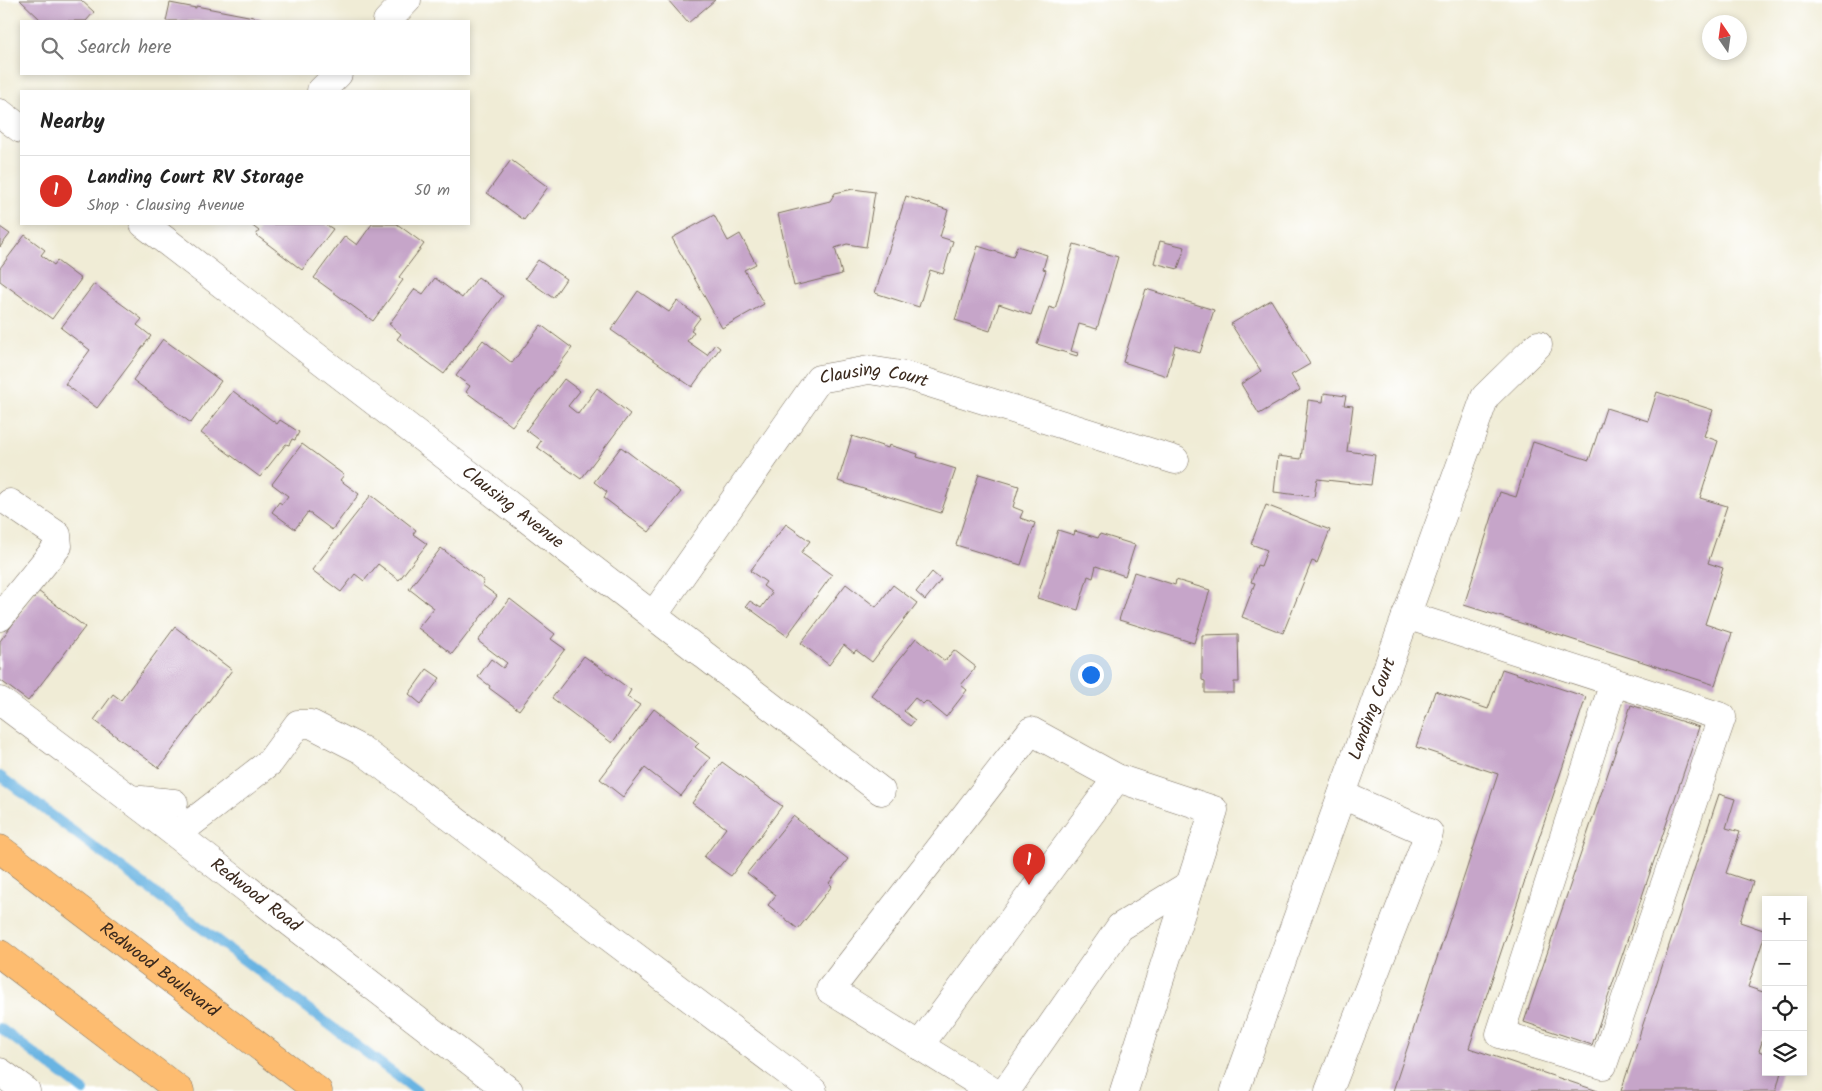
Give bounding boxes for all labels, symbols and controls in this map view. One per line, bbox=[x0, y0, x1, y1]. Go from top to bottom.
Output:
north arrow bbox=[1702, 15, 1747, 60]
search box bbox=[20, 20, 470, 75]
text: Search here bbox=[78, 33, 172, 63]
icon: search bbox=[38, 34, 66, 62]
text: Nearby bbox=[40, 106, 105, 139]
text: Landing Court RV Storage bbox=[87, 163, 304, 193]
text: 1 bbox=[54, 178, 58, 203]
text: 50 m bbox=[414, 178, 450, 203]
text: Shop · Clausing Avenue bbox=[87, 193, 245, 218]
street label: Clausing Court bbox=[817, 355, 933, 397]
street label: Clausing Avenue bbox=[455, 459, 570, 556]
street label: Landing Court bbox=[1341, 653, 1405, 764]
your location bbox=[1078, 662, 1104, 688]
pin: 1 bbox=[1013, 844, 1045, 885]
street label: Redwood Road bbox=[204, 851, 308, 941]
map controls bbox=[1762, 896, 1807, 1076]
button: + bbox=[1762, 896, 1807, 941]
street label: Redwood Boulevard bbox=[93, 915, 226, 1026]
button: − bbox=[1762, 941, 1807, 986]
button: locate bbox=[1762, 986, 1807, 1031]
button: layers bbox=[1762, 1031, 1807, 1076]

